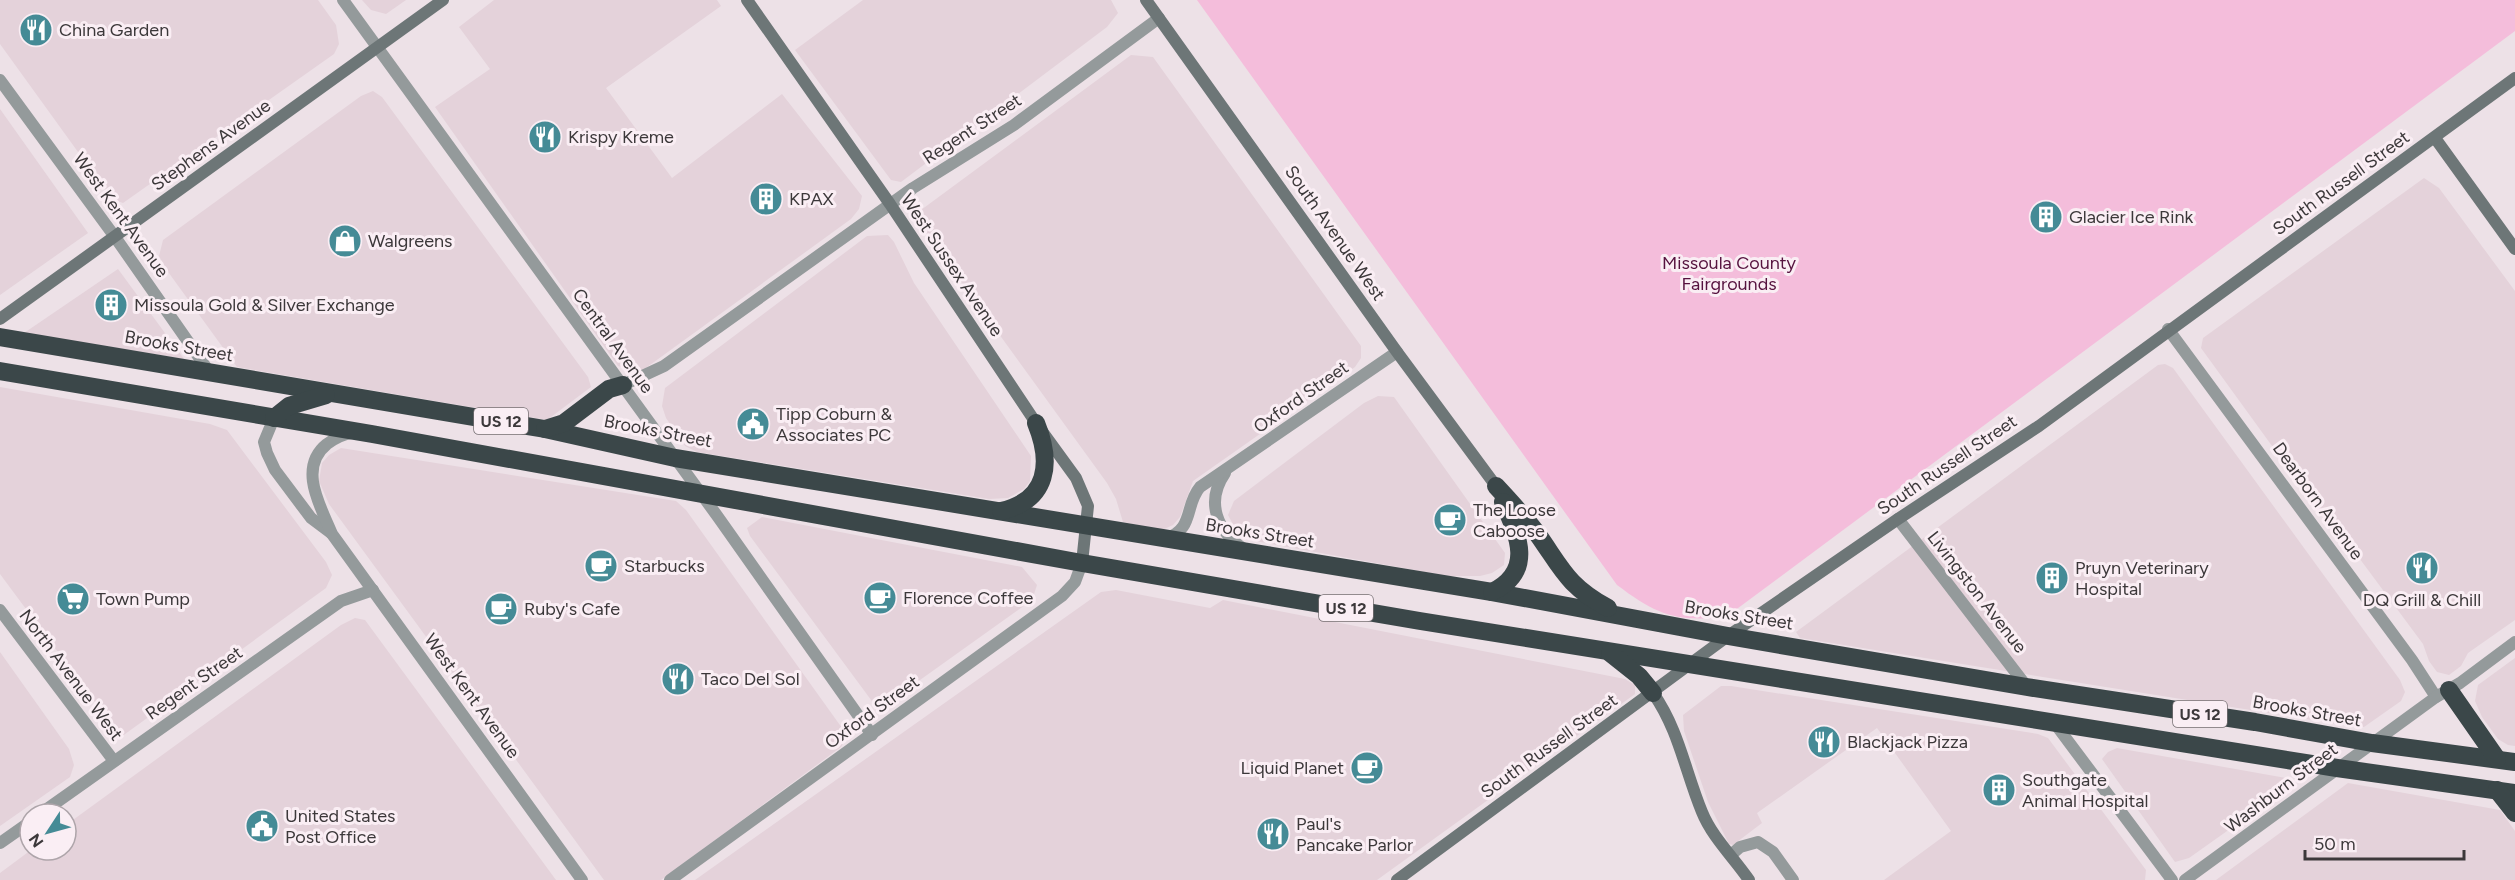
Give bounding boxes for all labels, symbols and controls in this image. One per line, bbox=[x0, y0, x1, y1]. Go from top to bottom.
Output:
restaurant icon: China Garden bbox=[18, 12, 54, 48]
place label: China Garden bbox=[59, 19, 169, 41]
street label: Regent Street bbox=[919, 89, 1026, 169]
street label: Stephens Avenue bbox=[147, 94, 275, 196]
restaurant icon: Krispy Kreme bbox=[527, 119, 563, 155]
place label: Krispy Kreme bbox=[568, 126, 674, 148]
street label: South Russell Street bbox=[2268, 126, 2414, 240]
street label: West Kent Avenue bbox=[68, 148, 174, 282]
street label: South Avenue West bbox=[1280, 161, 1390, 305]
building icon: KPAX bbox=[748, 181, 784, 217]
place label: KPAX bbox=[789, 188, 834, 210]
street label: West Sussex Avenue bbox=[896, 189, 1008, 341]
building icon: Glacier Ice Rink bbox=[2028, 199, 2064, 235]
place label: Glacier Ice Rink bbox=[2069, 206, 2193, 228]
shop icon: Walgreens bbox=[327, 223, 363, 259]
place label: Walgreens bbox=[368, 230, 452, 252]
park label: Missoula County Fairgrounds bbox=[1662, 252, 1797, 295]
street label: Central Avenue bbox=[568, 284, 658, 398]
building icon: Missoula Gold & Silver Exchange bbox=[93, 287, 129, 323]
place label: Missoula Gold & Silver Exchange bbox=[134, 294, 395, 316]
street label: Brooks Street bbox=[123, 326, 235, 366]
street label: Oxford Street bbox=[1249, 356, 1353, 438]
place label: Tipp Coburn & Associates PC bbox=[776, 403, 892, 446]
public building icon: Tipp Coburn & Associates PC bbox=[735, 406, 771, 442]
road number: US 12 bbox=[474, 408, 528, 434]
street label: Brooks Street bbox=[602, 410, 714, 452]
street label: South Russell Street bbox=[1873, 410, 2021, 520]
street label: Dearborn Avenue bbox=[2268, 438, 2368, 564]
place label: The Loose Caboose bbox=[1473, 499, 1556, 542]
cafe icon: The Loose Caboose bbox=[1432, 502, 1468, 538]
street label: Brooks Street bbox=[1204, 514, 1316, 552]
street label: Livingston Avenue bbox=[1923, 527, 2032, 657]
cafe icon: Starbucks bbox=[583, 548, 619, 584]
restaurant icon: DQ Grill & Chill bbox=[2404, 550, 2440, 586]
place label: Starbucks bbox=[624, 555, 705, 577]
place label: Pruyn Veterinary Hospital bbox=[2075, 557, 2209, 600]
building icon: Pruyn Veterinary Hospital bbox=[2034, 560, 2070, 596]
cafe icon: Florence Coffee bbox=[862, 580, 898, 616]
supermarket icon: Town Pump bbox=[55, 581, 91, 617]
place label: Florence Coffee bbox=[903, 587, 1034, 609]
place label: Town Pump bbox=[96, 588, 190, 610]
place label: DQ Grill & Chill bbox=[2363, 589, 2481, 611]
cafe icon: Ruby's Cafe bbox=[483, 591, 519, 627]
road number: US 12 bbox=[1319, 595, 1373, 621]
street label: Brooks Street bbox=[1683, 596, 1795, 634]
place label: Ruby's Cafe bbox=[524, 598, 620, 620]
street label: North Avenue West bbox=[14, 605, 128, 745]
street label: West Kent Avenue bbox=[419, 629, 525, 763]
street label: Regent Street bbox=[141, 641, 247, 724]
restaurant icon: Taco Del Sol bbox=[660, 661, 696, 697]
place label: Taco Del Sol bbox=[701, 668, 800, 690]
street label: Oxford Street bbox=[821, 670, 924, 754]
street label: South Russell Street bbox=[1476, 689, 1622, 803]
street label: Brooks Street bbox=[2251, 691, 2363, 731]
road number: US 12 bbox=[2173, 701, 2227, 727]
restaurant icon: Blackjack Pizza bbox=[1806, 724, 1842, 760]
place label: Blackjack Pizza bbox=[1847, 731, 1968, 753]
street label: Washburn Street bbox=[2220, 738, 2342, 838]
cafe icon: Liquid Planet bbox=[1349, 750, 1385, 786]
place label: Liquid Planet bbox=[1241, 757, 1344, 779]
place label: Southgate Animal Hospital bbox=[2022, 769, 2148, 812]
building icon: Southgate Animal Hospital bbox=[1981, 772, 2017, 808]
north arrow bbox=[18, 802, 78, 862]
place label: United States Post Office bbox=[285, 805, 396, 848]
public building icon: United States Post Office bbox=[244, 808, 280, 844]
place label: Paul's Pancake Parlor bbox=[1296, 813, 1413, 856]
restaurant icon: Paul's Pancake Parlor bbox=[1255, 816, 1291, 852]
scale bar bbox=[2305, 823, 2464, 861]
text: N bbox=[25, 830, 48, 851]
text: 50 m bbox=[2314, 833, 2356, 855]

